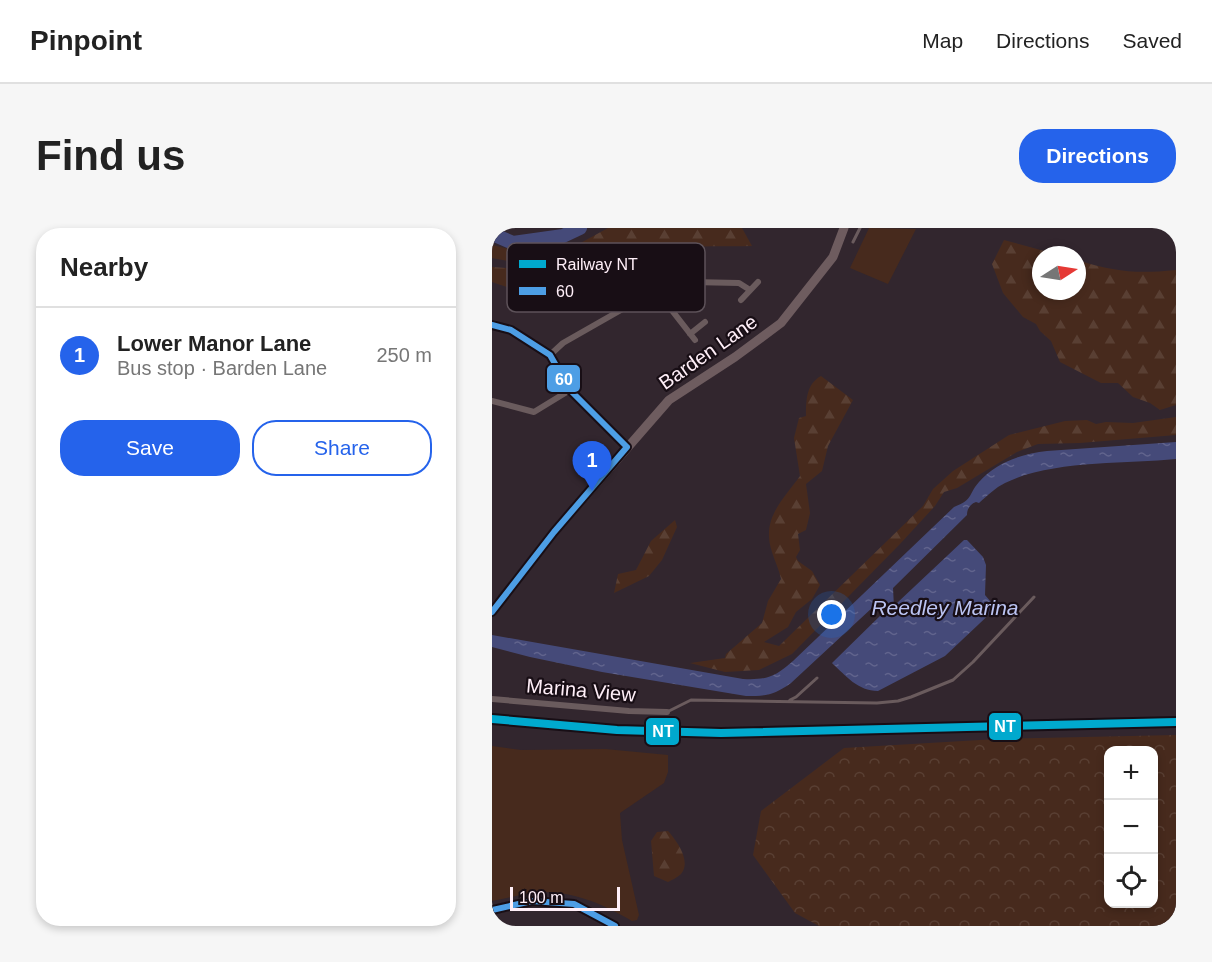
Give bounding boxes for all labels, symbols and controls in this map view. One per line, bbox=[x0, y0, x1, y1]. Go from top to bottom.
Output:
text: Pinpoint bbox=[30, 25, 142, 56]
text: Map bbox=[922, 29, 963, 52]
text: Directions bbox=[996, 29, 1089, 52]
text: Saved bbox=[1122, 29, 1182, 52]
button: Directions bbox=[1019, 129, 1176, 183]
text: Find us bbox=[36, 132, 185, 179]
legend bbox=[507, 243, 705, 312]
north arrow bbox=[1032, 246, 1086, 300]
text: Nearby bbox=[60, 252, 148, 282]
text: Railway NT bbox=[556, 256, 638, 273]
text: 60 bbox=[556, 283, 574, 300]
street label: Barden Lane bbox=[655, 310, 761, 394]
text: Lower Manor Lane bbox=[117, 331, 311, 356]
text: 1 bbox=[74, 344, 85, 366]
text: 250 m bbox=[376, 344, 432, 366]
text: Bus stop · Barden Lane bbox=[117, 357, 327, 379]
line badge: 60 bbox=[546, 364, 581, 393]
text: 60 bbox=[555, 371, 573, 388]
button: Save bbox=[60, 420, 240, 476]
button: Share bbox=[252, 420, 432, 476]
pin: 1 bbox=[572, 442, 612, 491]
water label: Reedley Marina bbox=[871, 596, 1019, 619]
your location bbox=[817, 600, 846, 629]
street label: Marina View bbox=[525, 674, 637, 706]
line badge: NT bbox=[988, 712, 1022, 741]
line badge: NT bbox=[645, 717, 680, 746]
text: NT bbox=[994, 718, 1016, 735]
text: NT bbox=[652, 723, 674, 740]
map controls bbox=[1104, 746, 1158, 908]
button: + bbox=[1104, 746, 1158, 800]
button: − bbox=[1104, 800, 1158, 854]
button: locate bbox=[1104, 854, 1158, 908]
scale bar bbox=[510, 884, 620, 912]
text: 100 m bbox=[519, 889, 563, 906]

